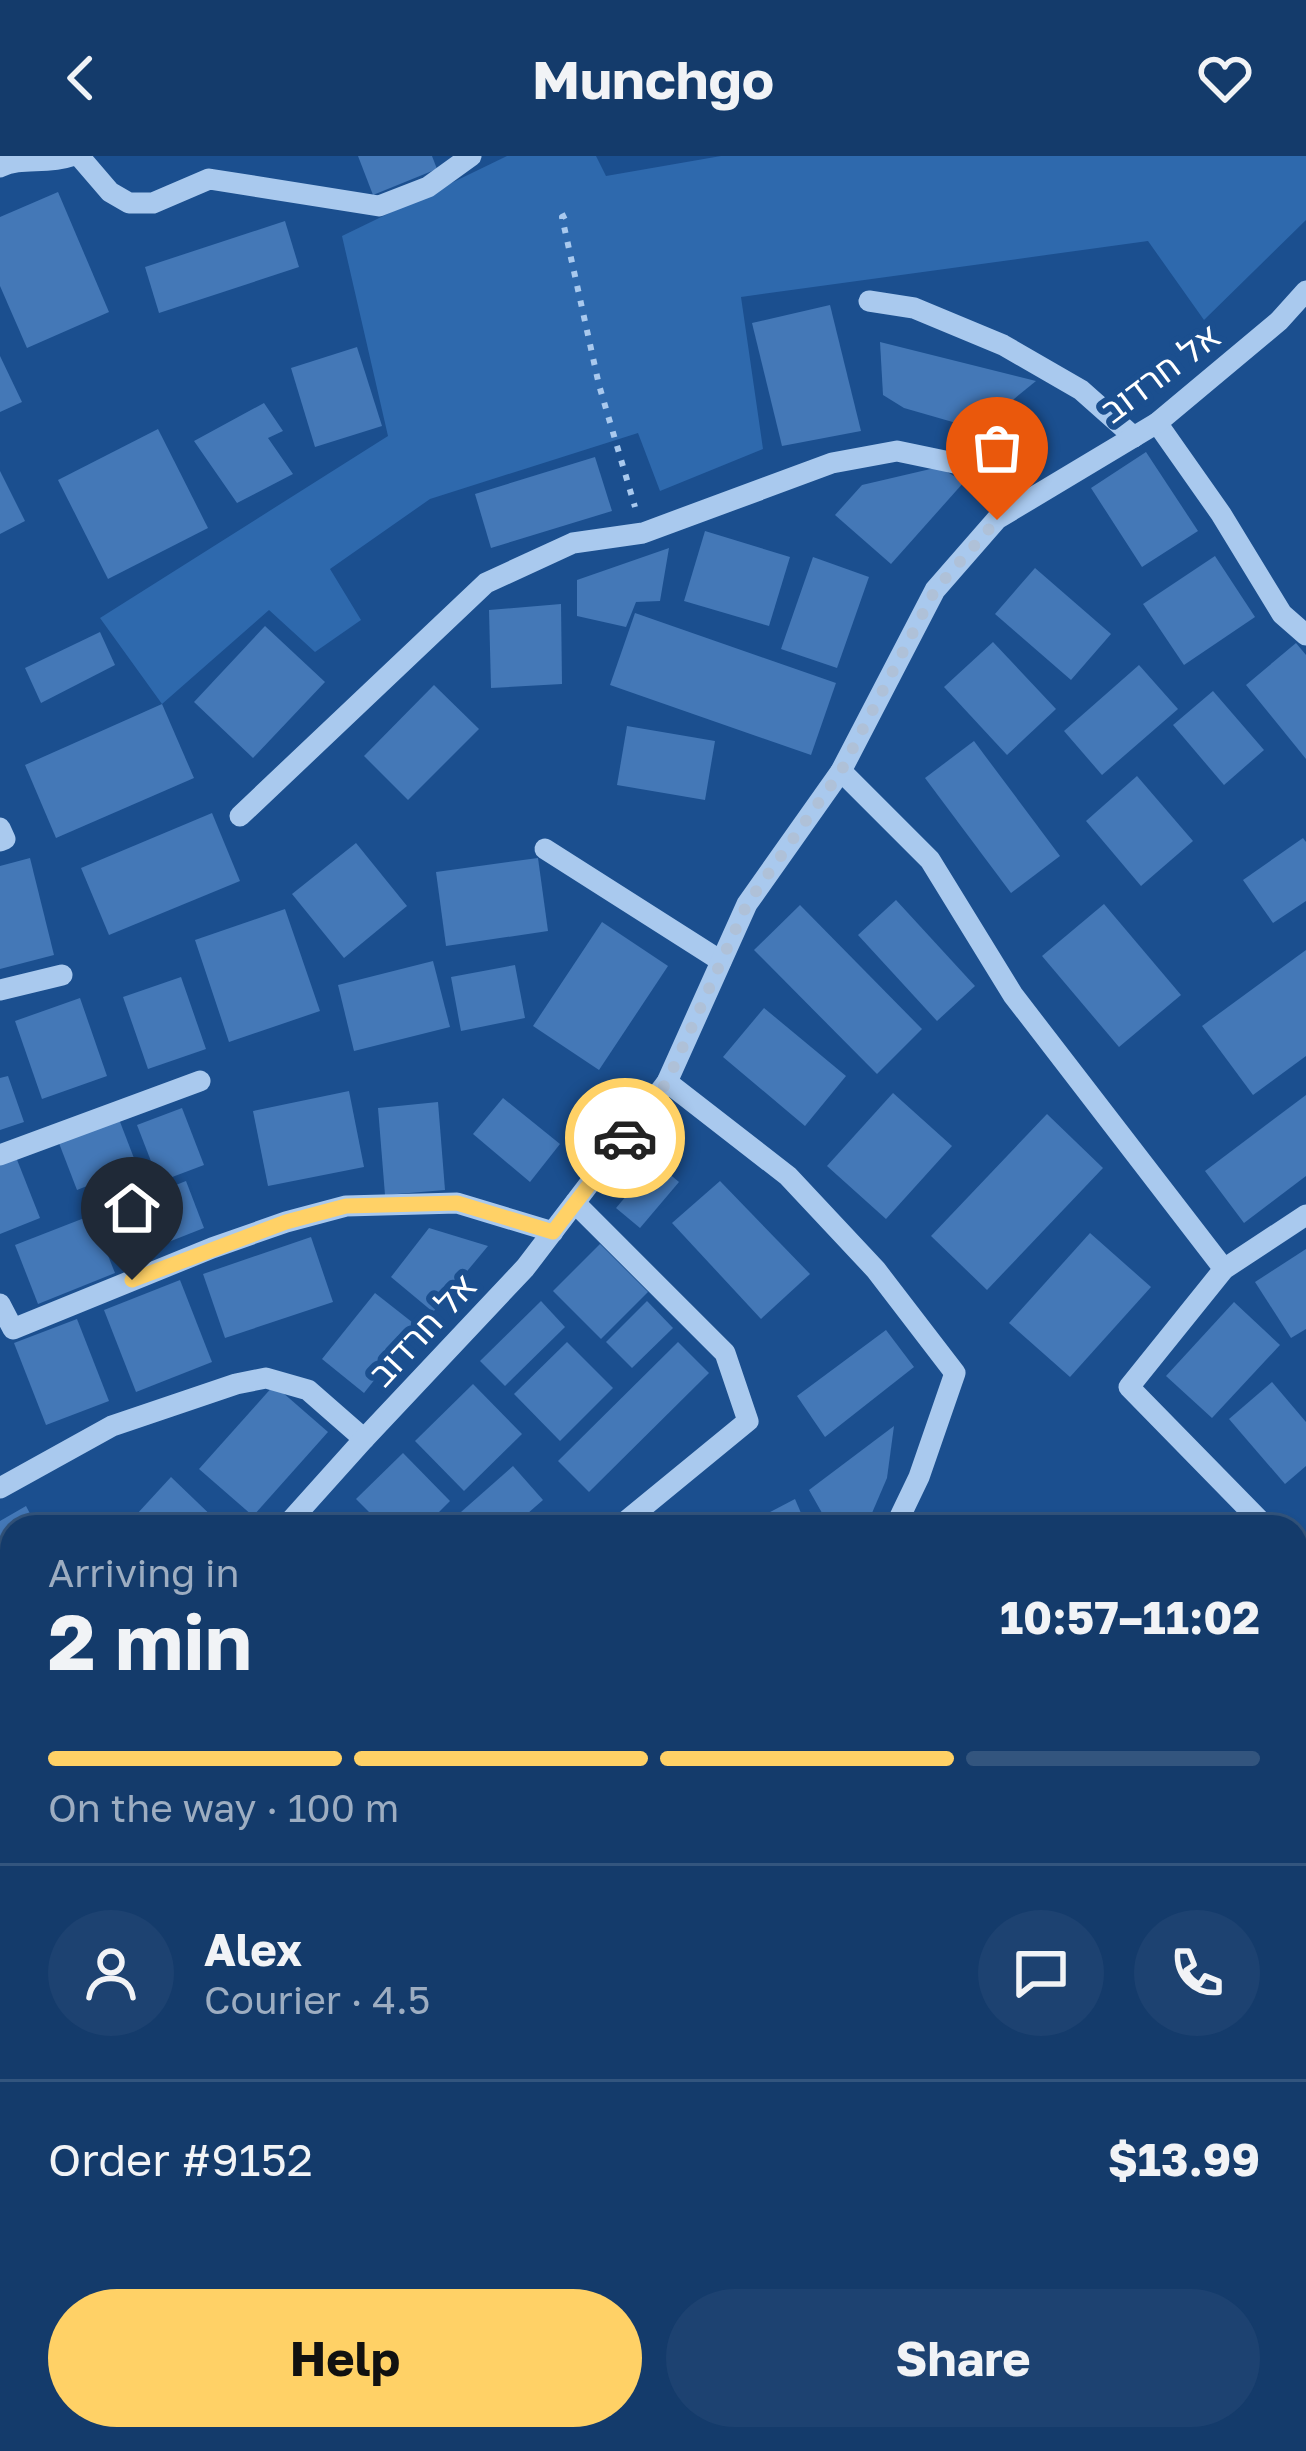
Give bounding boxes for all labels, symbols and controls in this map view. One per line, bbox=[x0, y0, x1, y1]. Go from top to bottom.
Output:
icon: back bbox=[48, 45, 114, 111]
icon: heart bbox=[1192, 45, 1258, 111]
text: Munchgo bbox=[532, 46, 774, 111]
street label: אל חרדוב bbox=[1092, 313, 1228, 431]
pin bbox=[946, 397, 1048, 520]
icon: bag bbox=[964, 415, 1030, 481]
courier bbox=[565, 1078, 685, 1198]
icon: car bbox=[592, 1105, 658, 1171]
pin bbox=[81, 1157, 183, 1280]
icon: home bbox=[99, 1175, 165, 1241]
street label: אל חרדוב bbox=[359, 1264, 485, 1394]
text: Arriving in bbox=[48, 1549, 239, 1596]
text: 10:57–11:02 bbox=[1000, 1590, 1260, 1644]
text: 2 min bbox=[48, 1594, 252, 1687]
text: On the way · 100 m bbox=[48, 1784, 399, 1831]
button: person bbox=[48, 1910, 174, 2036]
button: chat bbox=[978, 1910, 1104, 2036]
button: phone bbox=[1134, 1910, 1260, 2036]
text: Alex bbox=[204, 1922, 302, 1976]
text: Courier · 4.5 bbox=[204, 1976, 430, 2023]
text: Order #9152 bbox=[48, 2132, 313, 2186]
text: $13.99 bbox=[1108, 2132, 1260, 2186]
button: Help bbox=[48, 2289, 642, 2427]
button: Share bbox=[666, 2289, 1260, 2427]

